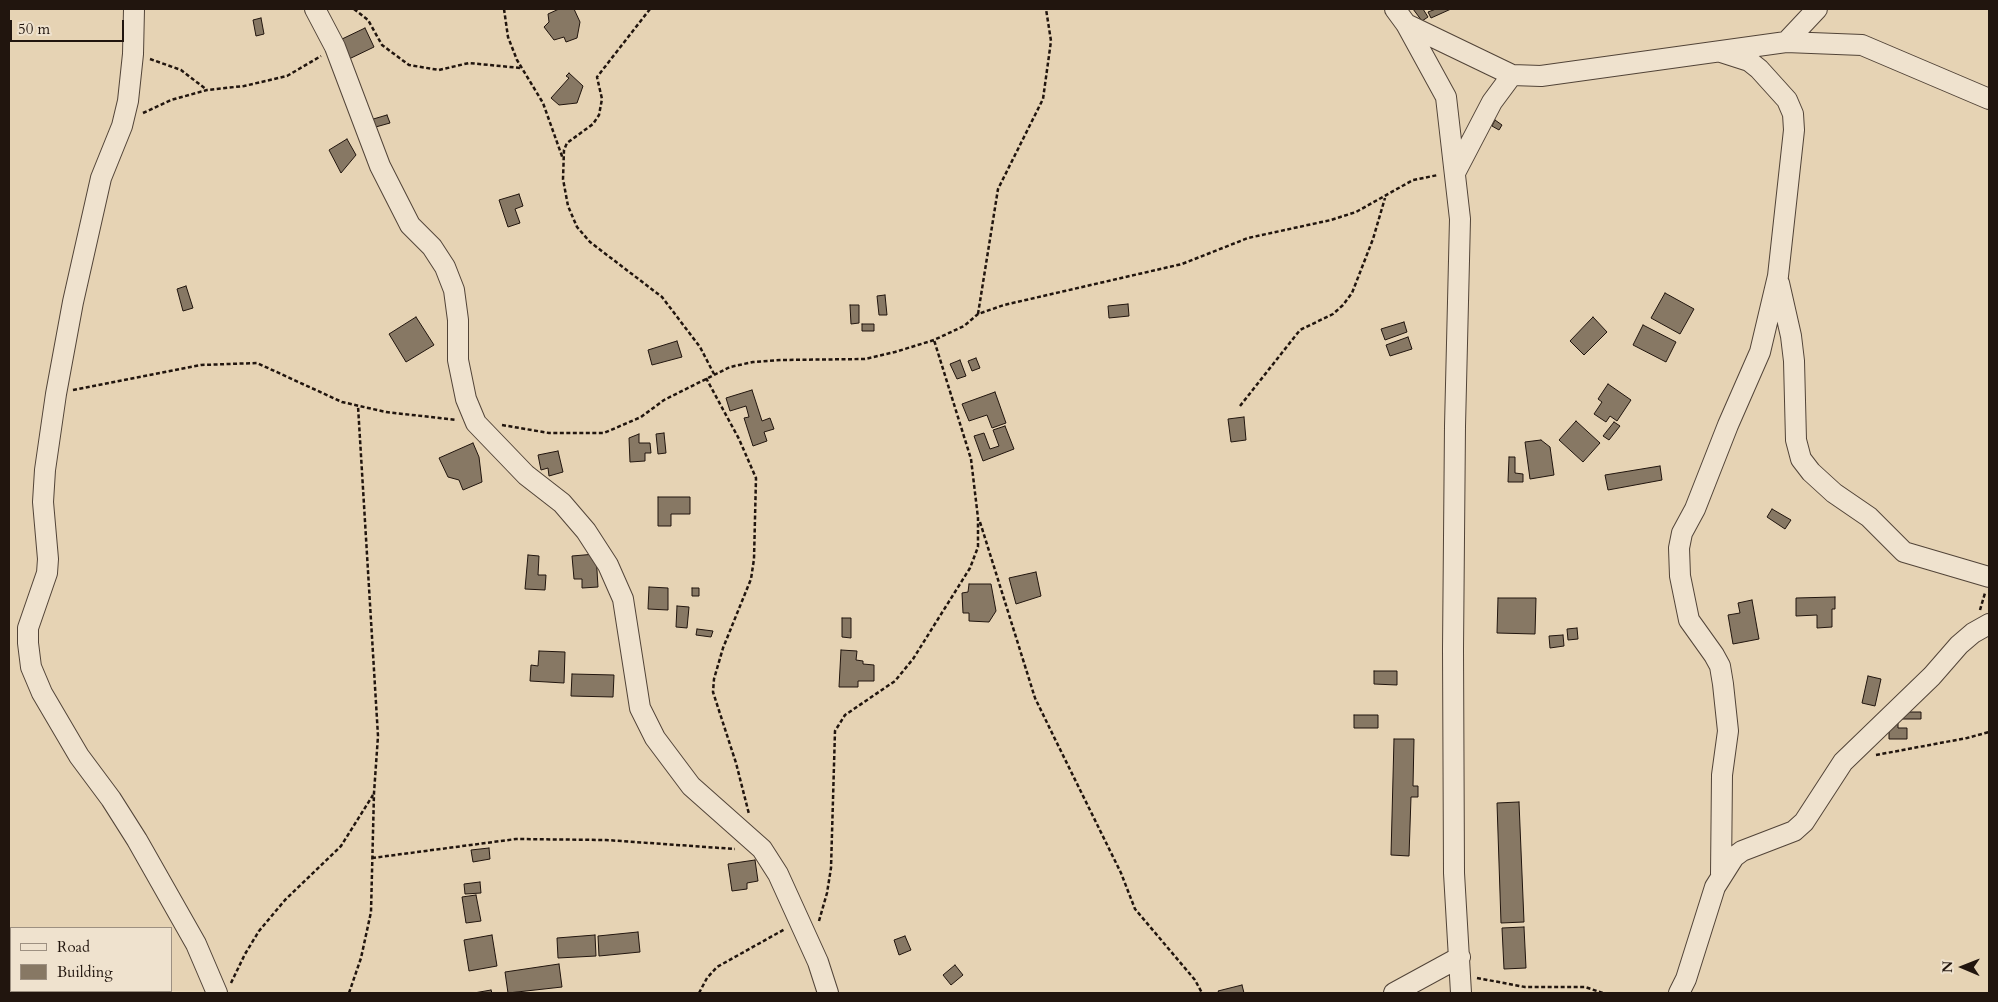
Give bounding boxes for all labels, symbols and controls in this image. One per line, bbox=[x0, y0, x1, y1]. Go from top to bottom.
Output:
scale bar bbox=[12, 10, 126, 42]
text: 50 m bbox=[18, 19, 50, 39]
legend bbox=[10, 927, 172, 992]
text: Road bbox=[57, 937, 90, 957]
north arrow bbox=[1938, 942, 1988, 992]
text: N bbox=[1938, 960, 1957, 973]
text: Building bbox=[57, 962, 113, 982]

